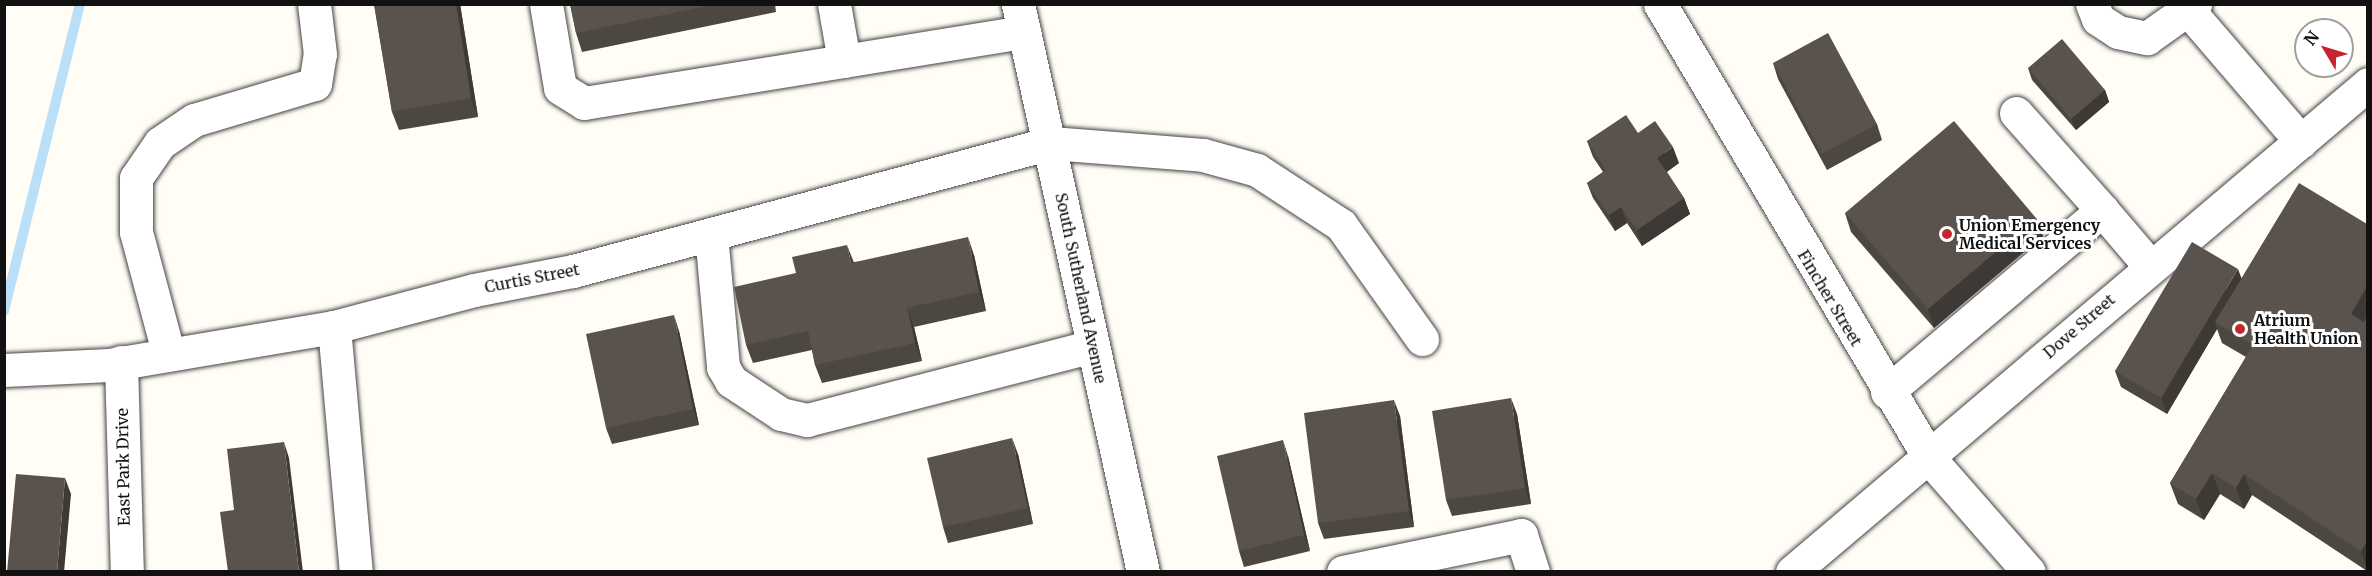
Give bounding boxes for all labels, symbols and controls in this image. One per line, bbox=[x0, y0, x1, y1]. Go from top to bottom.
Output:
north arrow bbox=[2294, 18, 2354, 78]
text: N bbox=[2300, 27, 2323, 49]
street label: South Sutherland Avenue bbox=[1051, 191, 1111, 385]
place label: Union Emergency Medical Services bbox=[1959, 215, 2100, 253]
marker: Union Emergency Medical Services bbox=[1940, 227, 1954, 241]
street label: Fincher Street bbox=[1794, 246, 1866, 350]
street label: Curtis Street bbox=[483, 259, 581, 297]
street label: Dove Street bbox=[2039, 290, 2119, 362]
place label: Atrium Health Union bbox=[2254, 310, 2358, 348]
marker: Atrium Health Union bbox=[2231, 320, 2249, 338]
street label: East Park Drive bbox=[112, 408, 134, 526]

